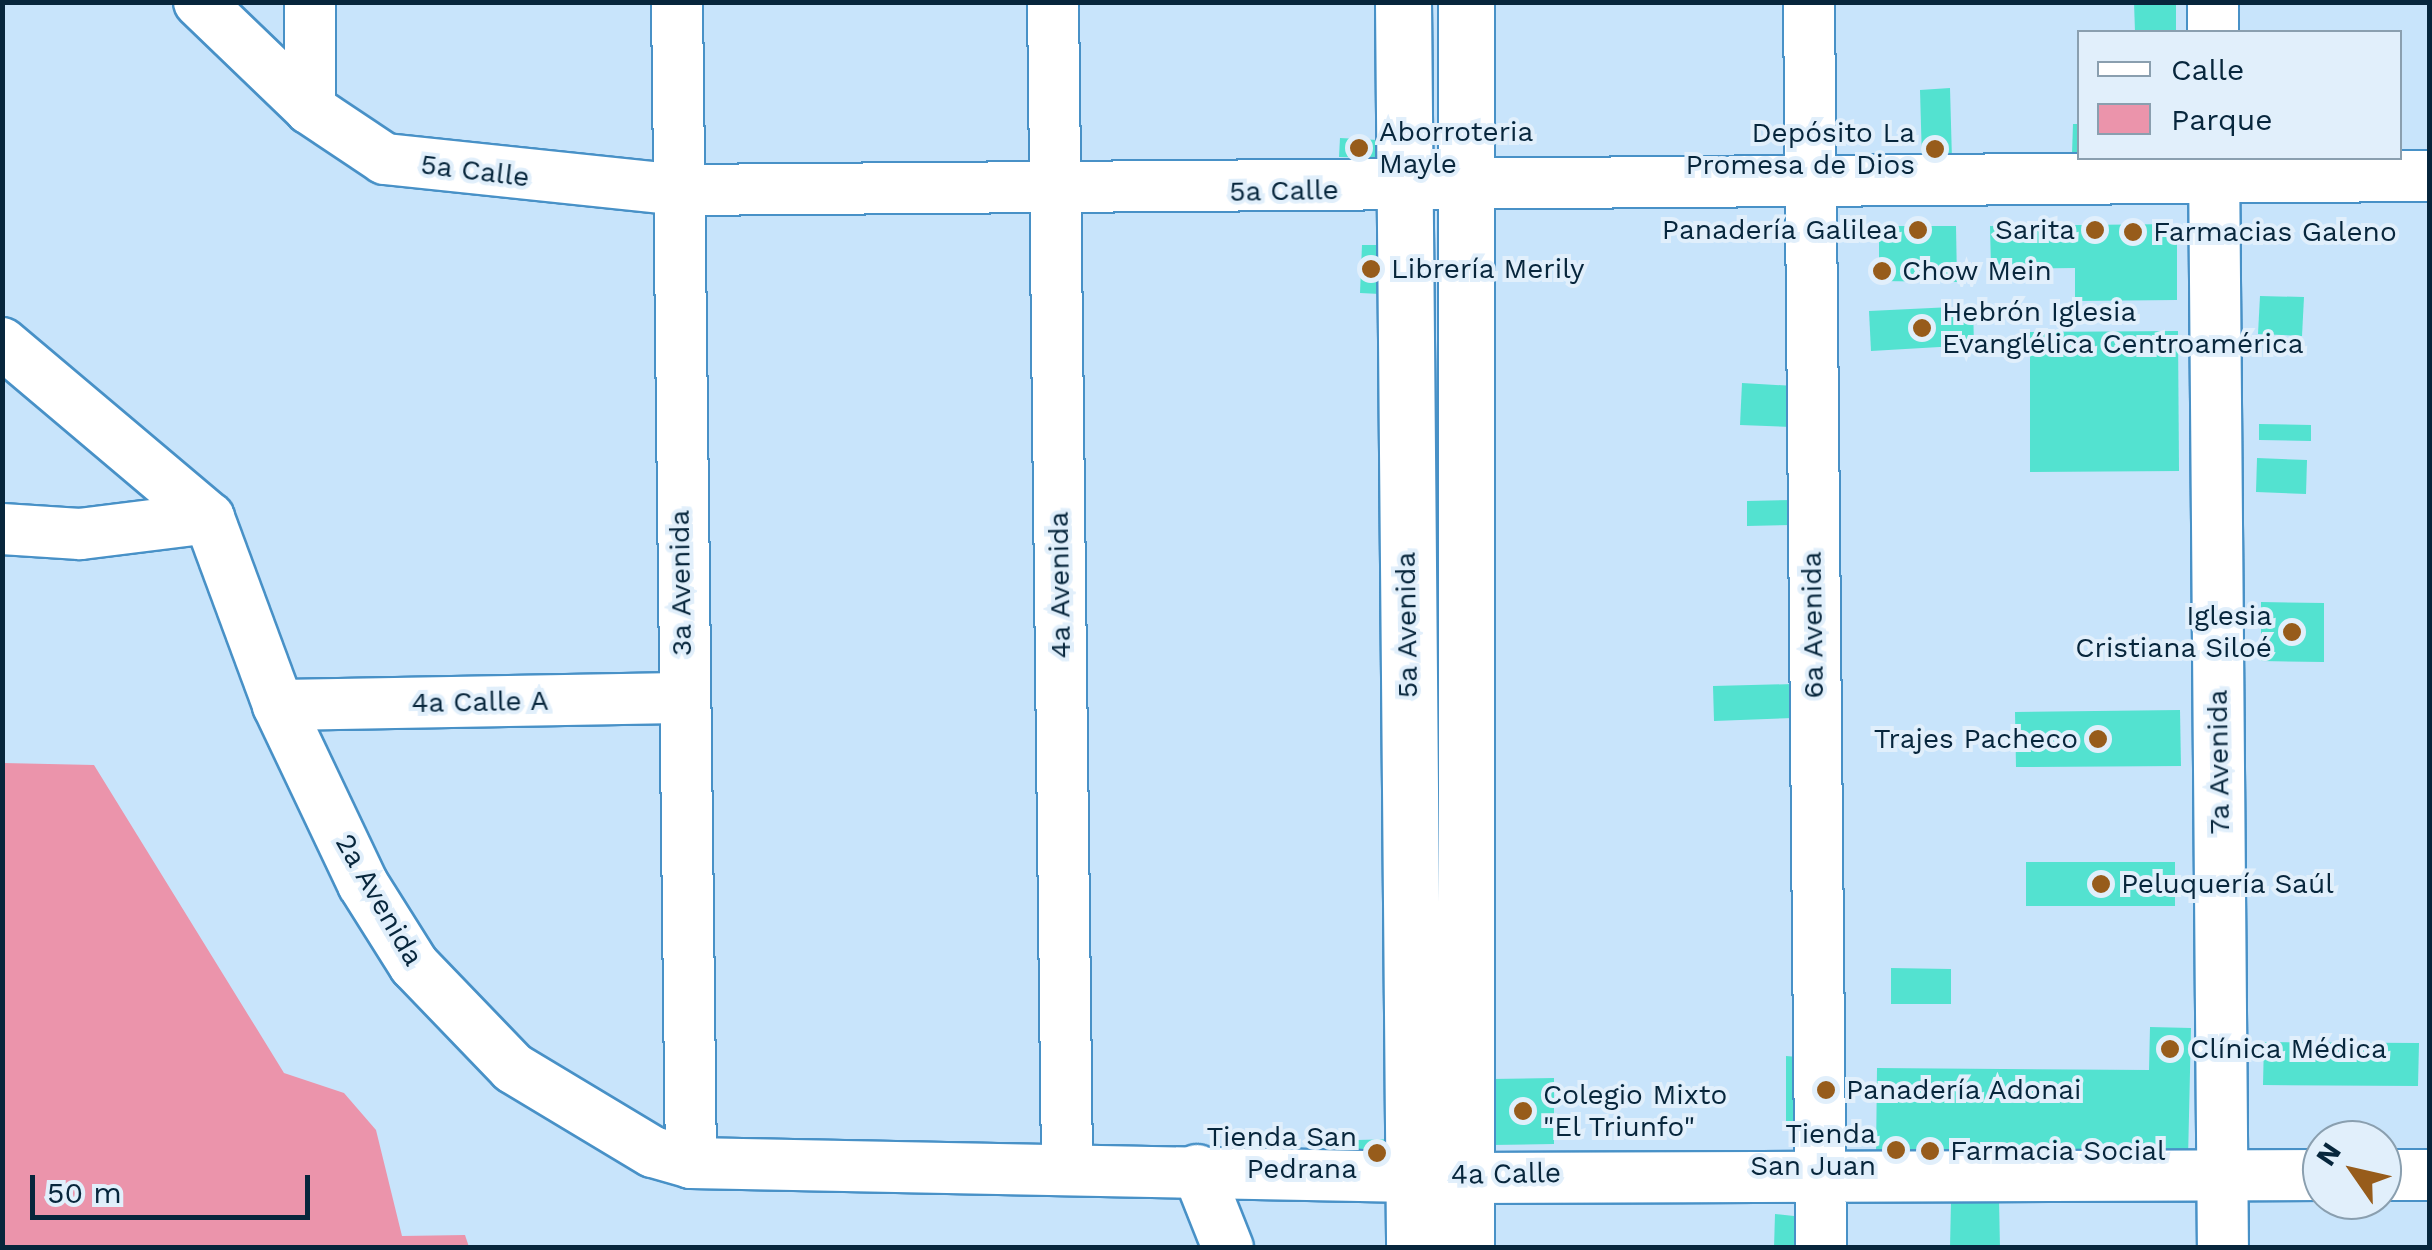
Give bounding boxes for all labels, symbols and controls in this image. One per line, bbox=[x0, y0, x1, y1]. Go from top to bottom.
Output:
legend bbox=[2077, 30, 2402, 160]
text: Calle bbox=[2171, 52, 2244, 87]
text: Parque bbox=[2171, 102, 2273, 137]
place label: Aborroteria Mayle bbox=[1379, 115, 1533, 181]
place label: Depósito La Promesa de Dios bbox=[1685, 116, 1915, 182]
marker: Aborroteria Mayle bbox=[1348, 137, 1370, 159]
marker: Depósito La Promesa de Dios bbox=[1924, 138, 1946, 160]
street label: 5a Calle bbox=[418, 148, 532, 194]
street label: 5a Calle bbox=[1229, 173, 1339, 209]
place label: Panadería Galilea bbox=[1661, 213, 1898, 247]
place label: Sarita bbox=[1995, 213, 2075, 247]
place label: Farmacias Galeno bbox=[2153, 215, 2397, 249]
marker: Panadería Galilea bbox=[1907, 219, 1929, 241]
marker: Sarita bbox=[2084, 219, 2106, 241]
marker: Farmacias Galeno bbox=[2122, 221, 2144, 243]
place label: Librería Merily bbox=[1391, 252, 1585, 286]
place label: Chow Mein bbox=[1902, 254, 2052, 288]
marker: Librería Merily bbox=[1360, 258, 1382, 280]
marker: Chow Mein bbox=[1871, 260, 1893, 282]
place label: Hebrón Iglesia Evanglélica Centroamérica bbox=[1942, 295, 2304, 361]
marker: Hebrón Iglesia Evanglélica Centroamérica bbox=[1911, 317, 1933, 339]
street label: 3a Avenida bbox=[663, 509, 699, 657]
street label: 4a Avenida bbox=[1042, 510, 1078, 660]
street label: 6a Avenida bbox=[1795, 550, 1831, 700]
street label: 5a Avenida bbox=[1389, 551, 1425, 699]
place label: Iglesia Cristiana Siloé bbox=[2075, 599, 2272, 665]
marker: Iglesia Cristiana Siloé bbox=[2281, 621, 2303, 643]
street label: 4a Calle A bbox=[410, 684, 550, 720]
street label: 7a Avenida bbox=[2201, 688, 2237, 836]
place label: Trajes Pacheco bbox=[1874, 722, 2078, 756]
marker: Trajes Pacheco bbox=[2087, 728, 2109, 750]
street label: 2a Avenida bbox=[327, 827, 431, 973]
place label: Peluquería Saúl bbox=[2121, 867, 2334, 901]
marker: Peluquería Saúl bbox=[2090, 873, 2112, 895]
place label: Clínica Médica bbox=[2190, 1032, 2387, 1066]
marker: Clínica Médica bbox=[2159, 1038, 2181, 1060]
place label: Panadería Adonai bbox=[1846, 1073, 2083, 1107]
place label: Colegio Mixto "El Triunfo" bbox=[1543, 1078, 1727, 1144]
marker: Panadería Adonai bbox=[1815, 1079, 1837, 1101]
marker: Colegio Mixto "El Triunfo" bbox=[1512, 1100, 1534, 1122]
place label: Tienda San Juan bbox=[1750, 1117, 1876, 1183]
place label: Tienda San Pedrana bbox=[1206, 1120, 1357, 1186]
north arrow bbox=[2302, 1120, 2402, 1220]
place label: Farmacia Social bbox=[1950, 1134, 2166, 1168]
text: N bbox=[2309, 1136, 2348, 1172]
marker: Tienda San Juan bbox=[1885, 1139, 1907, 1161]
marker: Farmacia Social bbox=[1919, 1140, 1941, 1162]
marker: Tienda San Pedrana bbox=[1366, 1142, 1388, 1164]
scale bar bbox=[35, 1155, 315, 1217]
street label: 4a Calle bbox=[1450, 1156, 1562, 1192]
text: 50 m bbox=[47, 1175, 122, 1210]

